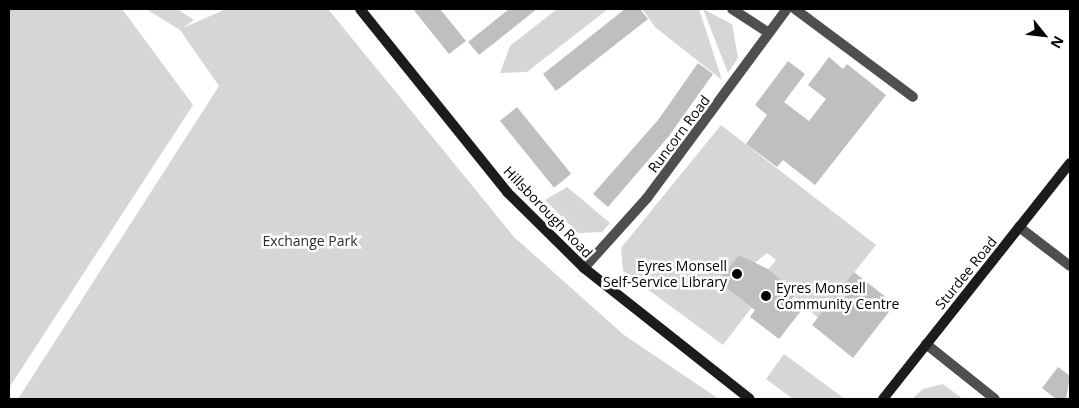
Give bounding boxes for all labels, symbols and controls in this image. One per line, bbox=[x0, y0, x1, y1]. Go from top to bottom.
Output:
north arrow bbox=[1019, 10, 1069, 60]
text: N bbox=[1046, 33, 1069, 52]
street label: Runcorn Road bbox=[645, 92, 713, 176]
street label: Hillsborough Road bbox=[500, 163, 596, 261]
park label: Exchange Park bbox=[262, 233, 358, 249]
street label: Sturdee Road bbox=[932, 233, 1000, 313]
place label: Eyres Monsell Self-Service Library bbox=[603, 258, 727, 290]
marker: Eyres Monsell Self-Service Library bbox=[731, 268, 743, 280]
place label: Eyres Monsell Community Centre bbox=[776, 280, 899, 312]
marker: Eyres Monsell Community Centre bbox=[760, 290, 772, 302]

